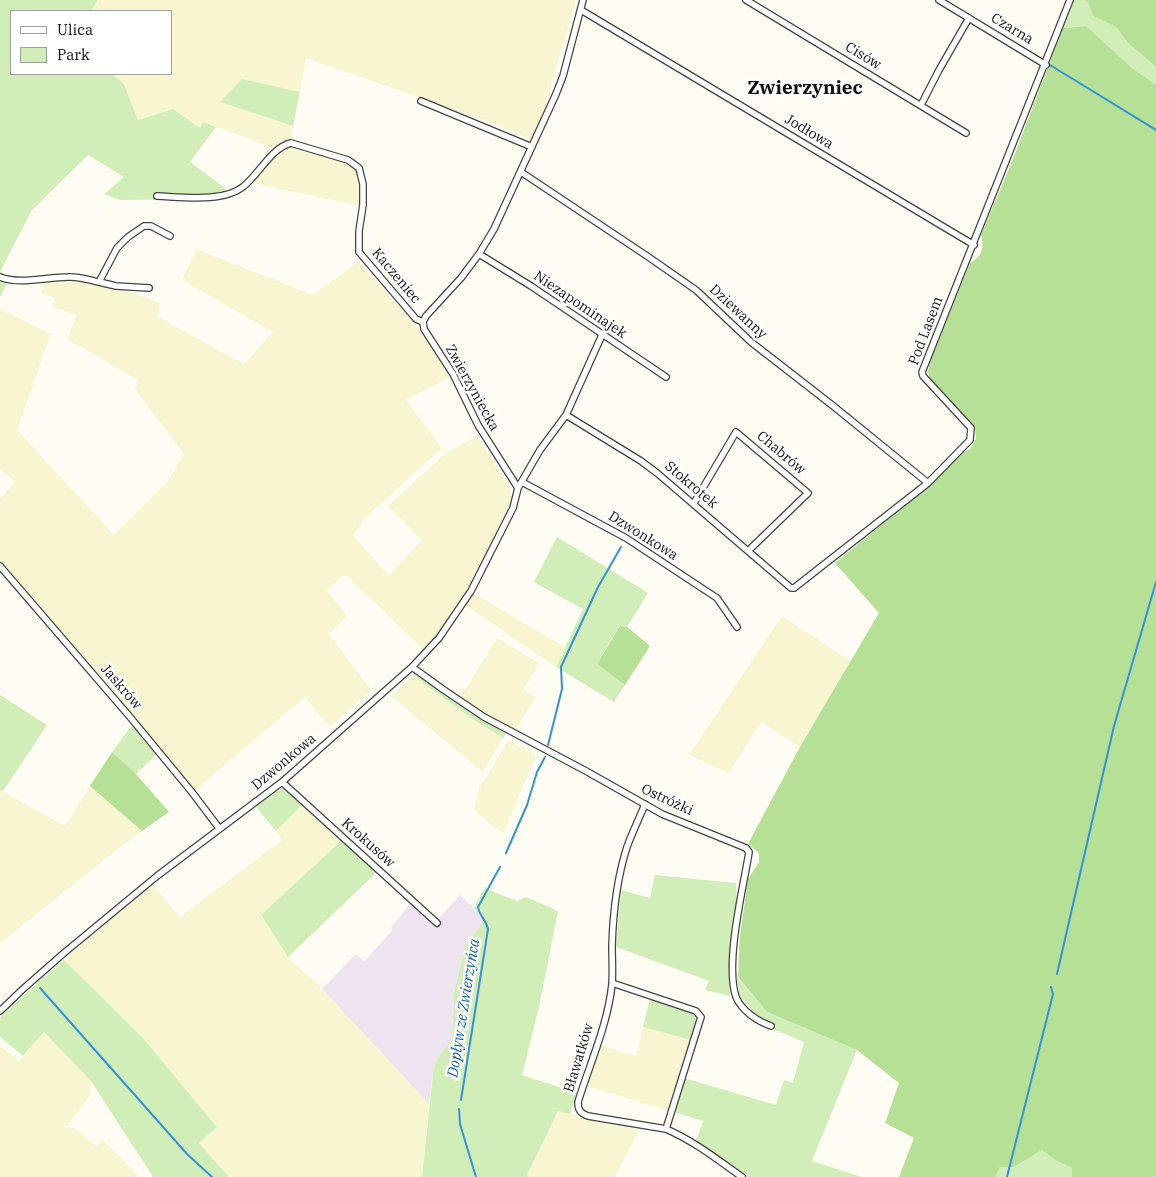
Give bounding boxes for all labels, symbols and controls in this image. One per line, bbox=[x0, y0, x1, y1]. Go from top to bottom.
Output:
legend bbox=[10, 10, 172, 75]
street label: Czarna bbox=[988, 10, 1036, 48]
text: Ulica bbox=[57, 20, 93, 39]
street label: Cisów bbox=[842, 39, 884, 73]
text: Park bbox=[57, 45, 90, 64]
district label: Zwierzyniec bbox=[747, 78, 863, 100]
street label: Jodłowa bbox=[782, 111, 836, 153]
street label: Kaczeniec bbox=[368, 245, 424, 307]
street label: Niezapominajek bbox=[530, 268, 630, 342]
street label: Dziewanny bbox=[706, 281, 770, 343]
street label: Pod Lasem bbox=[905, 294, 947, 368]
street label: Zwierzyniecka bbox=[441, 342, 503, 434]
street label: Chabrów bbox=[753, 428, 809, 478]
street label: Stokrotek bbox=[661, 458, 721, 512]
street label: Dzwonkowa bbox=[605, 508, 681, 564]
street label: Jaskrów bbox=[97, 661, 145, 713]
street label: Dzwonkowa bbox=[248, 730, 320, 794]
street label: Ostróżki bbox=[638, 781, 696, 819]
street label: Krokusów bbox=[338, 815, 398, 871]
water label: Dopływ ze Zwierzyńca bbox=[444, 937, 484, 1079]
street label: Bławatków bbox=[561, 1022, 597, 1094]

